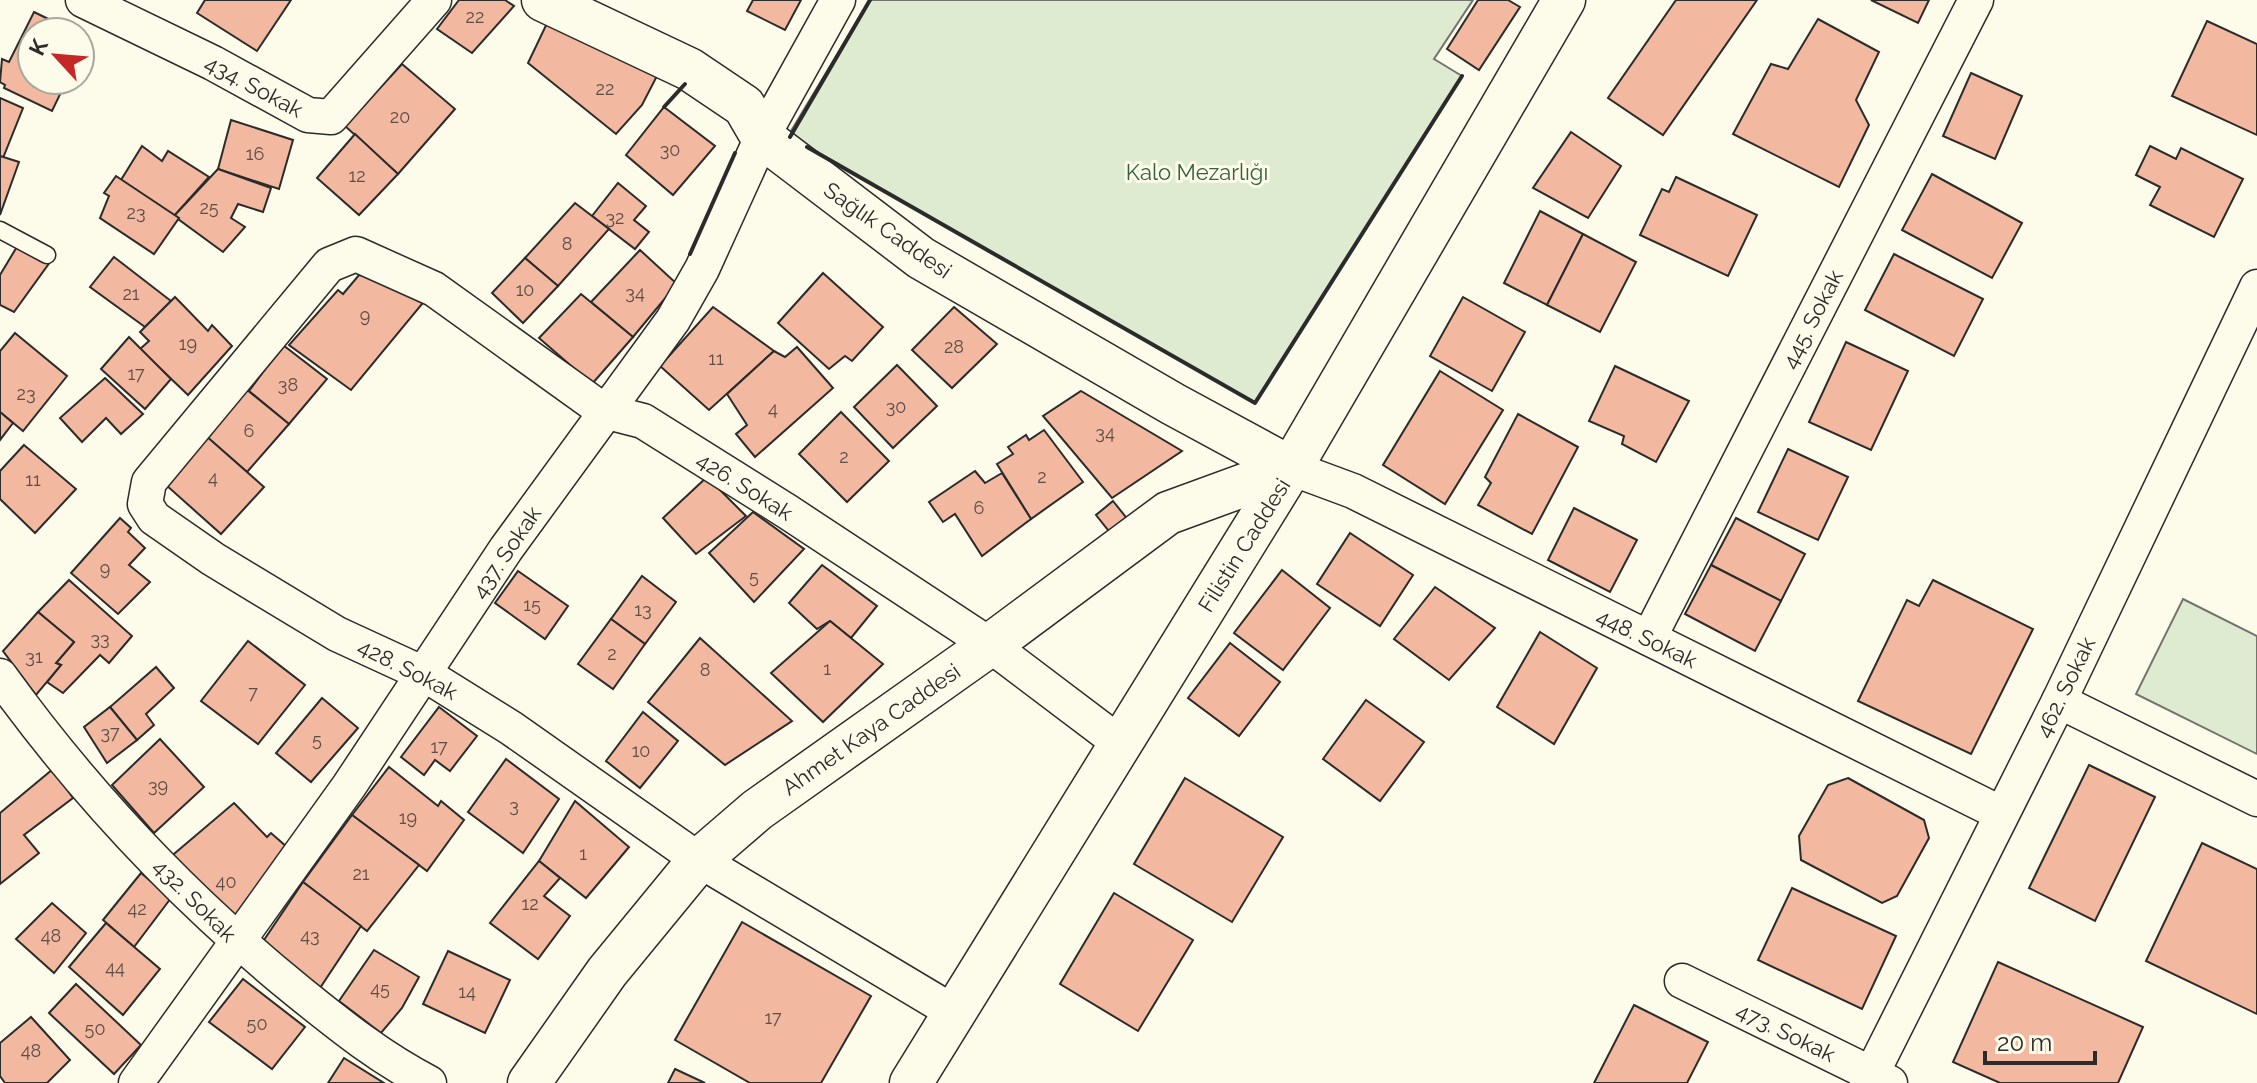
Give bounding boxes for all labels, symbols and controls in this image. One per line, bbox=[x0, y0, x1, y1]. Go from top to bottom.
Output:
house number: 22 bbox=[466, 6, 484, 27]
north arrow bbox=[16, 16, 96, 96]
text: K bbox=[23, 35, 53, 60]
street label: 434. Sokak bbox=[201, 49, 308, 123]
house number: 22 bbox=[596, 78, 614, 99]
house number: 20 bbox=[390, 106, 410, 127]
house number: 30 bbox=[660, 139, 680, 160]
house number: 16 bbox=[246, 143, 264, 164]
park label: Kalo Mezarlığı bbox=[1126, 159, 1268, 185]
house number: 12 bbox=[348, 165, 366, 186]
street label: Sağlık Caddesi bbox=[819, 176, 957, 284]
house number: 25 bbox=[199, 197, 219, 218]
house number: 23 bbox=[127, 202, 146, 223]
house number: 32 bbox=[606, 207, 625, 228]
house number: 8 bbox=[562, 233, 572, 254]
street label: 445. Sokak bbox=[1776, 265, 1848, 373]
house number: 10 bbox=[516, 279, 534, 300]
house number: 34 bbox=[625, 282, 645, 303]
house number: 21 bbox=[122, 283, 140, 304]
house number: 9 bbox=[360, 305, 370, 326]
house number: 19 bbox=[179, 333, 197, 354]
house number: 28 bbox=[944, 336, 964, 357]
house number: 11 bbox=[708, 348, 724, 369]
house number: 17 bbox=[127, 363, 145, 384]
house number: 38 bbox=[278, 374, 298, 395]
house number: 23 bbox=[17, 383, 36, 404]
house number: 30 bbox=[886, 396, 906, 417]
house number: 4 bbox=[768, 398, 778, 419]
house number: 6 bbox=[244, 420, 255, 441]
house number: 34 bbox=[1095, 422, 1115, 443]
street label: 426. Sokak bbox=[692, 446, 798, 526]
house number: 2 bbox=[839, 446, 849, 467]
house number: 2 bbox=[1037, 466, 1047, 487]
house number: 4 bbox=[208, 467, 218, 488]
house number: 11 bbox=[25, 469, 41, 490]
street label: Filistin Caddesi bbox=[1193, 473, 1295, 617]
house number: 6 bbox=[974, 497, 985, 518]
street label: 437. Sokak bbox=[466, 501, 546, 603]
house number: 9 bbox=[100, 558, 110, 579]
house number: 5 bbox=[749, 566, 759, 587]
house number: 15 bbox=[523, 594, 541, 615]
house number: 13 bbox=[634, 599, 652, 620]
street label: 448. Sokak bbox=[1593, 603, 1702, 674]
house number: 33 bbox=[90, 628, 110, 649]
street label: 462. Sokak bbox=[2030, 632, 2101, 741]
street label: 428. Sokak bbox=[354, 633, 462, 705]
house number: 2 bbox=[607, 643, 617, 664]
house number: 31 bbox=[25, 646, 43, 667]
street label: Ahmet Kaya Caddesi bbox=[777, 658, 965, 800]
house number: 1 bbox=[823, 658, 831, 679]
house number: 8 bbox=[700, 659, 710, 680]
house number: 7 bbox=[248, 682, 258, 703]
house number: 37 bbox=[100, 722, 120, 743]
house number: 5 bbox=[312, 729, 322, 750]
house number: 17 bbox=[430, 736, 448, 757]
house number: 10 bbox=[632, 740, 650, 761]
house number: 39 bbox=[148, 775, 168, 796]
house number: 3 bbox=[509, 795, 519, 816]
house number: 19 bbox=[399, 807, 417, 828]
house number: 1 bbox=[579, 843, 587, 864]
street label: 432. Sokak bbox=[148, 853, 242, 947]
house number: 21 bbox=[352, 863, 370, 884]
house number: 40 bbox=[216, 871, 236, 892]
house number: 12 bbox=[521, 893, 539, 914]
house number: 42 bbox=[127, 898, 147, 919]
house number: 48 bbox=[41, 925, 61, 946]
house number: 43 bbox=[300, 925, 320, 946]
house number: 44 bbox=[105, 957, 125, 978]
house number: 45 bbox=[370, 978, 390, 999]
house number: 14 bbox=[458, 981, 476, 1002]
street label: 473. Sokak bbox=[1732, 997, 1840, 1067]
house number: 17 bbox=[764, 1007, 782, 1028]
house number: 50 bbox=[247, 1013, 267, 1034]
scale bar bbox=[1985, 1015, 2095, 1065]
house number: 50 bbox=[85, 1018, 105, 1039]
text: 20 m bbox=[1997, 1028, 2052, 1057]
house number: 48 bbox=[21, 1040, 41, 1061]

